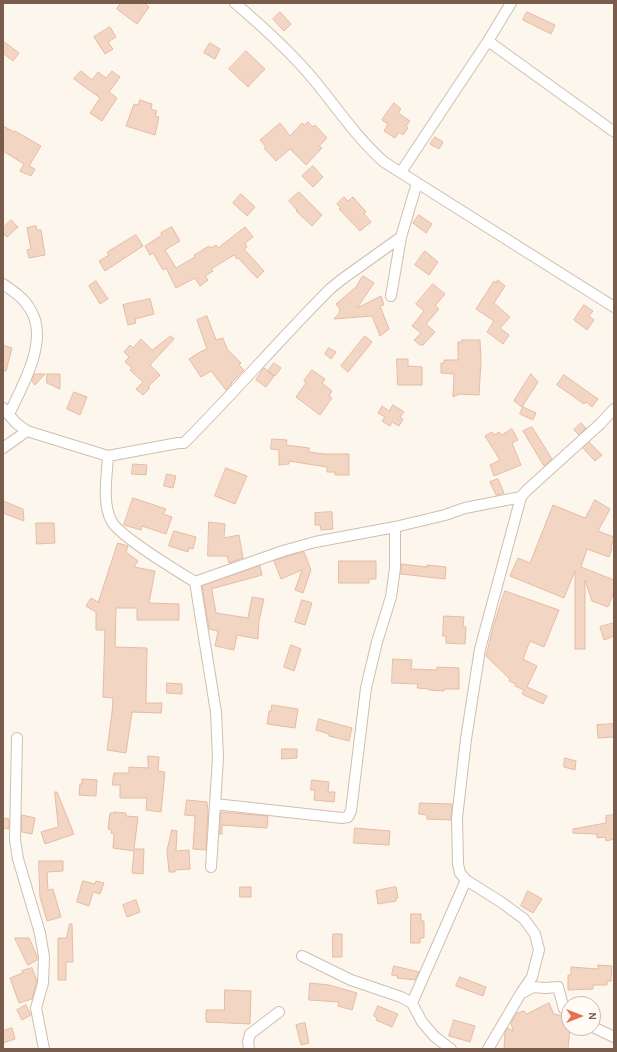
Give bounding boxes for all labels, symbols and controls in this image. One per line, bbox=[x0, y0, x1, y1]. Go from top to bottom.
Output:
north arrow bbox=[561, 996, 601, 1036]
text: N bbox=[587, 1012, 598, 1020]

